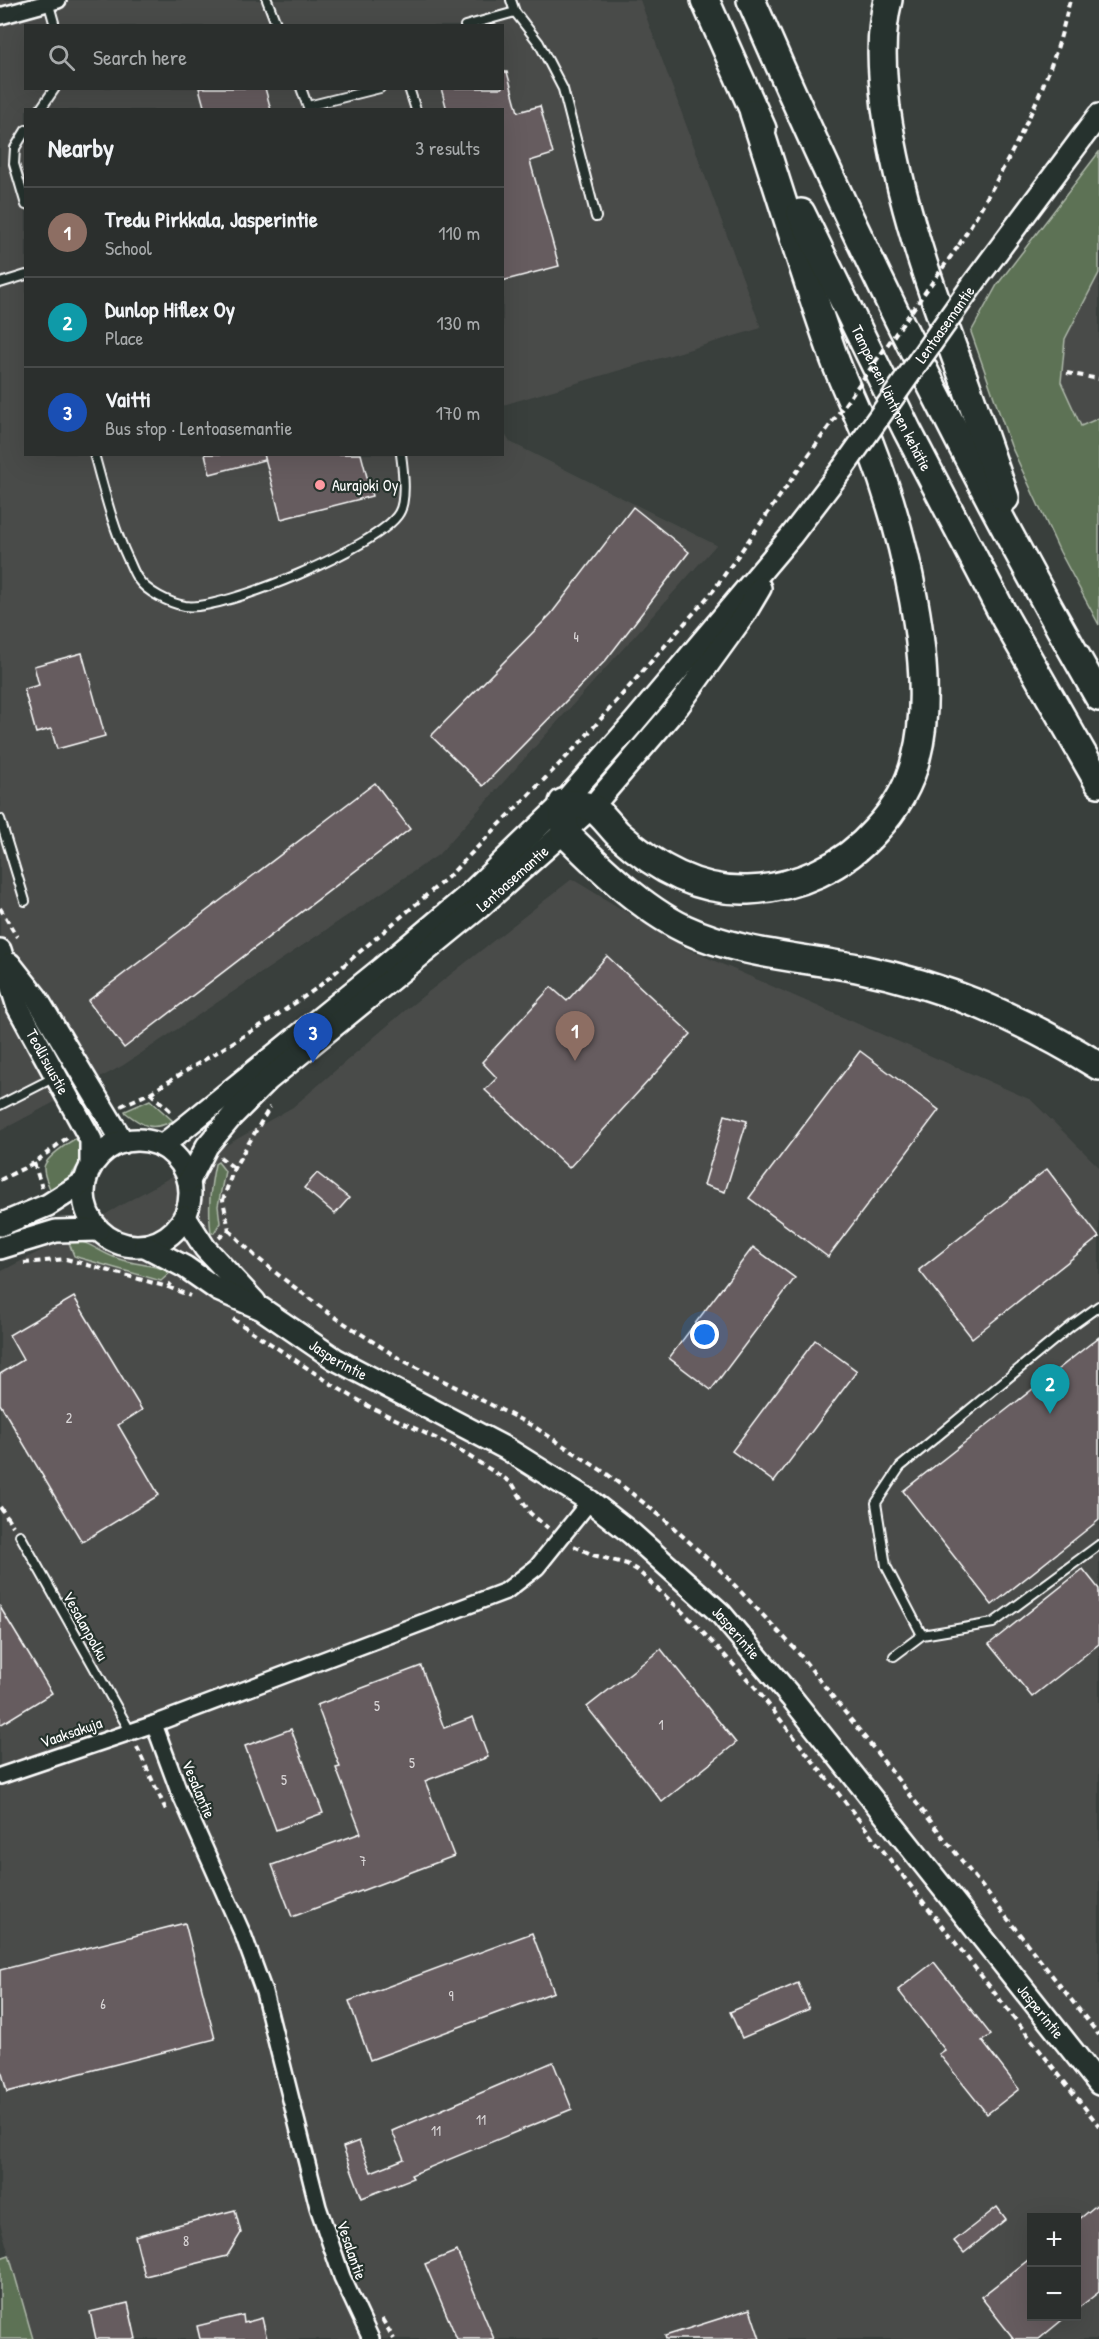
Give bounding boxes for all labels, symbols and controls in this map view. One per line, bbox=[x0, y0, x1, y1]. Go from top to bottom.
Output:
search box bbox=[24, 24, 504, 90]
icon: search bbox=[45, 41, 78, 74]
text: Search here bbox=[93, 42, 187, 72]
text: Nearby bbox=[48, 130, 114, 165]
text: 3 results bbox=[415, 134, 480, 161]
text: Tredu Pirkkala, Jasperintie bbox=[105, 204, 318, 234]
text: 1 bbox=[64, 219, 71, 246]
text: 110 m bbox=[438, 219, 480, 246]
text: School bbox=[105, 234, 152, 261]
street label: Lentoasemantie bbox=[910, 281, 980, 367]
text: Dunlop Hiflex Oy bbox=[105, 294, 235, 324]
text: 2 bbox=[63, 309, 72, 336]
text: 130 m bbox=[437, 309, 480, 336]
street label: Tampereen läntinen kehätie bbox=[846, 321, 938, 475]
text: Place bbox=[105, 324, 144, 351]
text: Vaitti bbox=[105, 384, 151, 414]
text: 3 bbox=[63, 399, 72, 426]
text: 170 m bbox=[436, 399, 480, 426]
text: Bus stop · Lentoasemantie bbox=[105, 414, 293, 441]
place label: Aurajoki Oy bbox=[332, 474, 399, 496]
marker: Aurajoki Oy bbox=[313, 478, 327, 492]
house number: 4 bbox=[573, 627, 579, 646]
street label: Lentoasemantie bbox=[471, 840, 554, 917]
pin: 1 bbox=[556, 1012, 594, 1061]
pin: 3 bbox=[294, 1014, 332, 1063]
street label: Teollisuustie bbox=[21, 1025, 75, 1099]
your location bbox=[690, 1320, 719, 1349]
street label: Jasperintie bbox=[305, 1334, 372, 1385]
pin: 2 bbox=[1030, 1364, 1070, 1414]
house number: 2 bbox=[66, 1408, 73, 1427]
street label: Vesalanpolku bbox=[58, 1587, 114, 1665]
street label: Jasperintie bbox=[708, 1600, 766, 1664]
house number: 5 bbox=[374, 1696, 380, 1715]
street label: Vaaksakuja bbox=[37, 1711, 105, 1753]
house number: 1 bbox=[658, 1715, 664, 1734]
house number: 5 bbox=[409, 1753, 415, 1772]
street label: Vesalantie bbox=[177, 1757, 221, 1822]
house number: 5 bbox=[281, 1770, 287, 1789]
house number: 7 bbox=[360, 1851, 367, 1870]
street label: Jasperintie bbox=[1012, 1979, 1070, 2044]
house number: 9 bbox=[448, 1986, 454, 2005]
house number: 6 bbox=[100, 1994, 106, 2013]
house number: 11 bbox=[476, 2110, 486, 2129]
house number: 11 bbox=[431, 2121, 441, 2140]
map controls bbox=[1027, 2213, 1081, 2321]
button: + bbox=[1027, 2213, 1081, 2267]
street label: Vesalantie bbox=[332, 2218, 373, 2283]
house number: 8 bbox=[183, 2231, 189, 2250]
button: − bbox=[1027, 2267, 1081, 2321]

